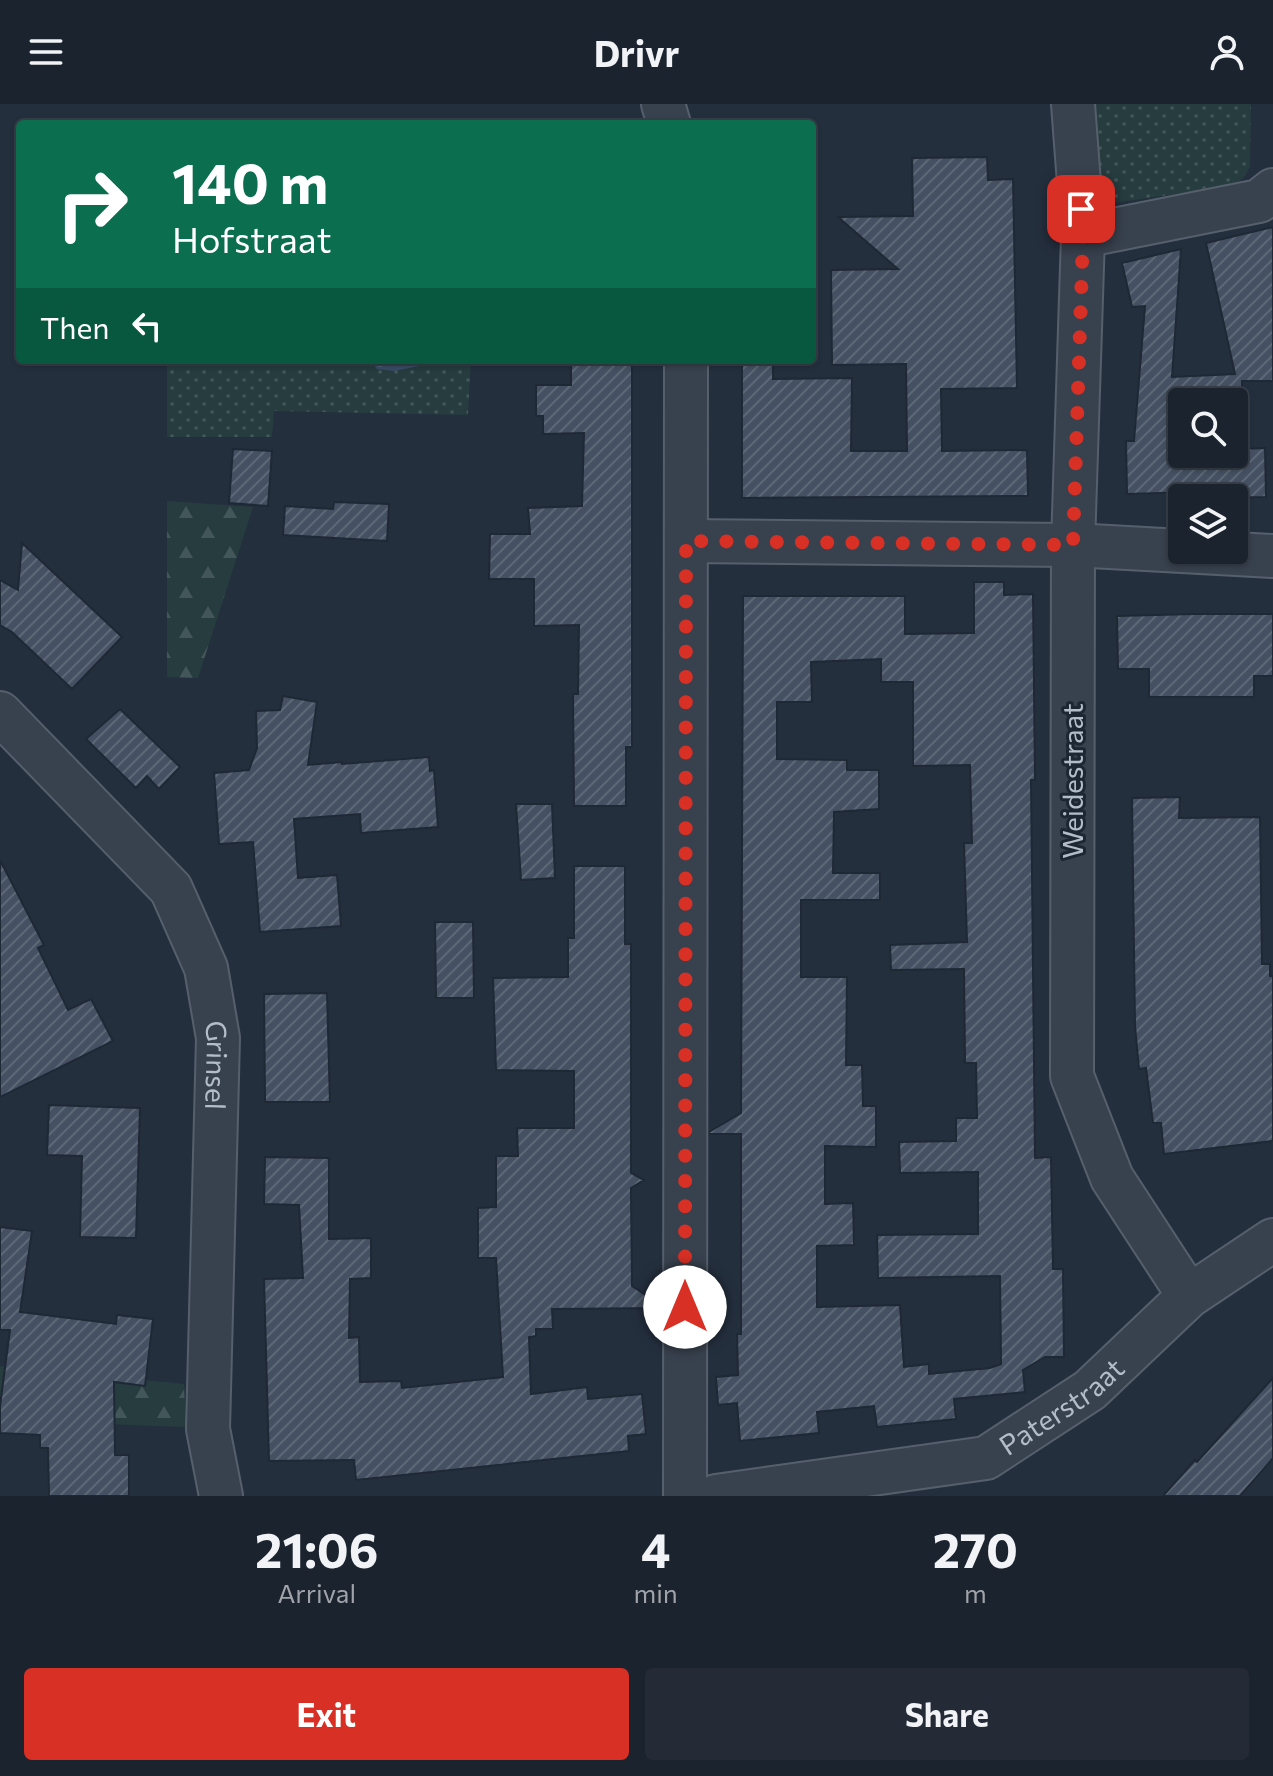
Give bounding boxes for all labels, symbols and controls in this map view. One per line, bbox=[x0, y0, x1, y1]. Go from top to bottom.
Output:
icon: menu bbox=[24, 30, 68, 74]
text: Drivr bbox=[594, 30, 679, 74]
icon: person bbox=[1205, 30, 1249, 74]
text: 140 m bbox=[172, 147, 328, 216]
icon: right bbox=[40, 152, 144, 256]
pin bbox=[1047, 175, 1115, 243]
icon: arrive bbox=[1059, 187, 1103, 231]
text: Hofstraat bbox=[172, 216, 331, 260]
icon: left bbox=[125, 304, 169, 348]
text: Then bbox=[40, 308, 109, 345]
map controls bbox=[1168, 388, 1248, 564]
button: search bbox=[1168, 388, 1248, 468]
button: layers bbox=[1168, 484, 1248, 564]
street label: Weidestraat bbox=[1055, 703, 1089, 859]
street label: Grinsel bbox=[198, 1018, 235, 1110]
position arrow bbox=[643, 1265, 727, 1349]
street label: Paterstraat bbox=[993, 1350, 1130, 1462]
text: 21:06 bbox=[255, 1519, 378, 1578]
text: 4 bbox=[641, 1519, 670, 1578]
text: 270 bbox=[933, 1519, 1018, 1578]
text: Arrival bbox=[277, 1577, 356, 1608]
text: min bbox=[633, 1577, 678, 1608]
text: m bbox=[964, 1577, 987, 1608]
button: Exit bbox=[24, 1668, 629, 1760]
button: Share bbox=[645, 1668, 1249, 1760]

